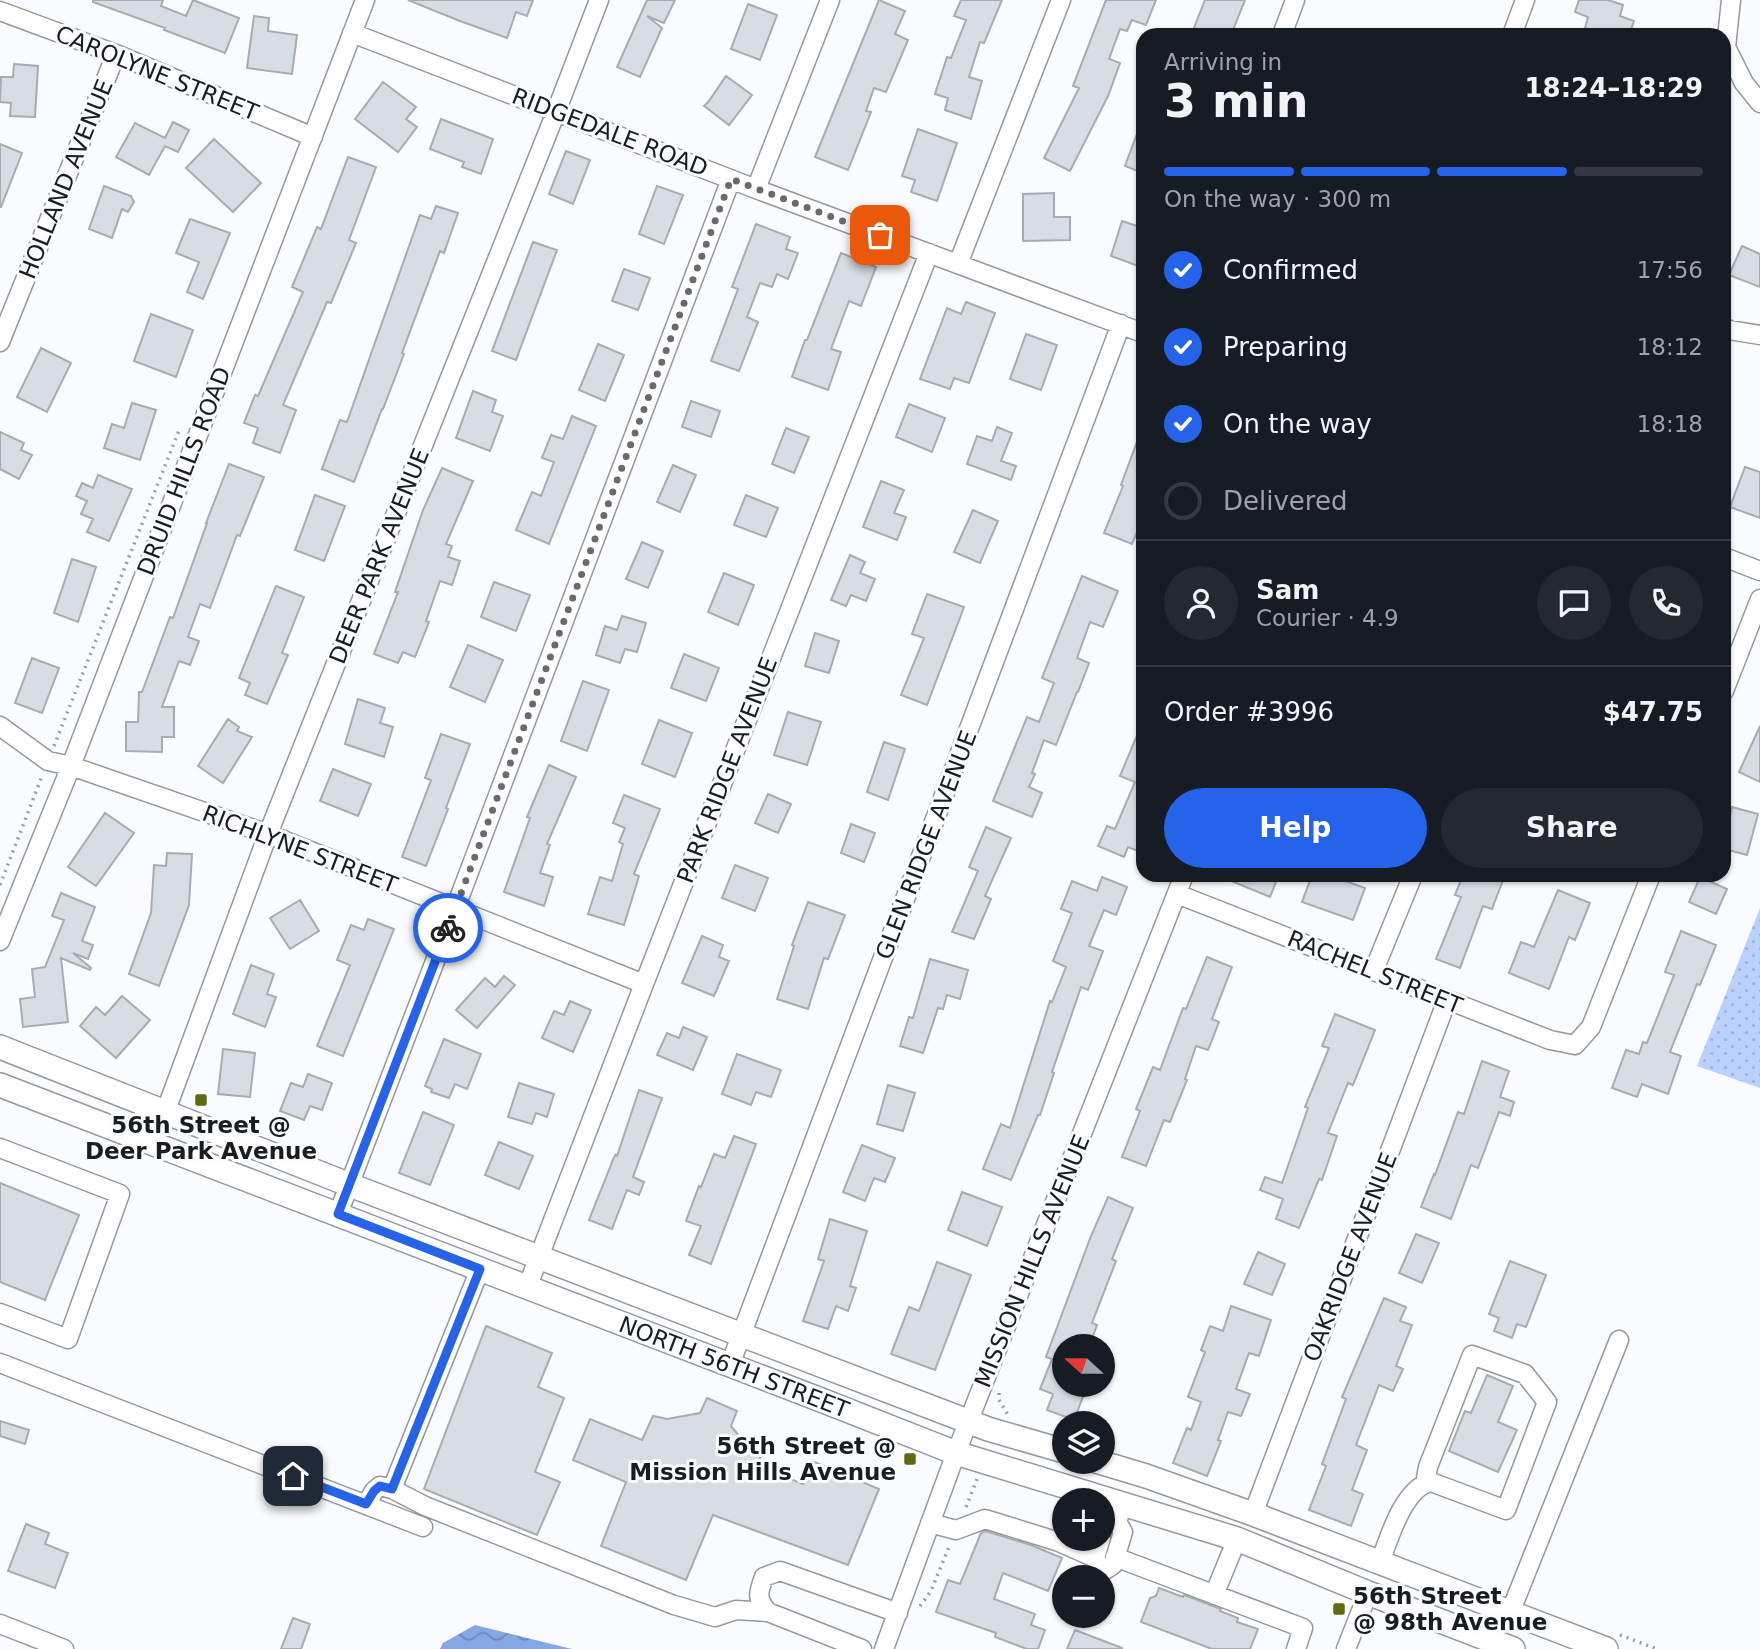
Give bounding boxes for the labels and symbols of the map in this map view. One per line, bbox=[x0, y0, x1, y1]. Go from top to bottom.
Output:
street label: CAROLYNE STREET bbox=[52, 20, 263, 126]
street label: HOLLAND AVENUE bbox=[14, 76, 118, 282]
street label: RIDGEDALE ROAD bbox=[508, 83, 712, 181]
pin bbox=[850, 205, 910, 265]
street label: DRUID HILLS ROAD bbox=[132, 363, 236, 579]
street label: DEER PARK AVENUE bbox=[324, 445, 434, 667]
street label: PARK RIDGE AVENUE bbox=[672, 653, 782, 887]
street label: GLEN RIDGE AVENUE bbox=[870, 727, 982, 963]
street label: RICHLYNE STREET bbox=[199, 800, 402, 899]
courier bbox=[413, 893, 483, 963]
street label: RACHEL STREET bbox=[1284, 925, 1467, 1019]
marker: 56th Street @ Deer Park Avenue bbox=[193, 1092, 209, 1108]
place label: 56th Street @ Deer Park Avenue bbox=[85, 1112, 317, 1164]
street label: MISSION HILLS AVENUE bbox=[969, 1131, 1095, 1391]
street label: OAKRIDGE AVENUE bbox=[1298, 1149, 1402, 1365]
street label: NORTH 56TH STREET bbox=[615, 1311, 853, 1423]
north arrow bbox=[1052, 1334, 1115, 1396]
place label: 56th Street @ Mission Hills Avenue bbox=[629, 1433, 896, 1485]
pin bbox=[263, 1446, 323, 1506]
marker: 56th Street @ Mission Hills Avenue bbox=[902, 1451, 918, 1467]
place label: 56th Street @ 98th Avenue bbox=[1353, 1583, 1547, 1635]
marker: 56th Street @ 98th Avenue bbox=[1331, 1601, 1347, 1617]

